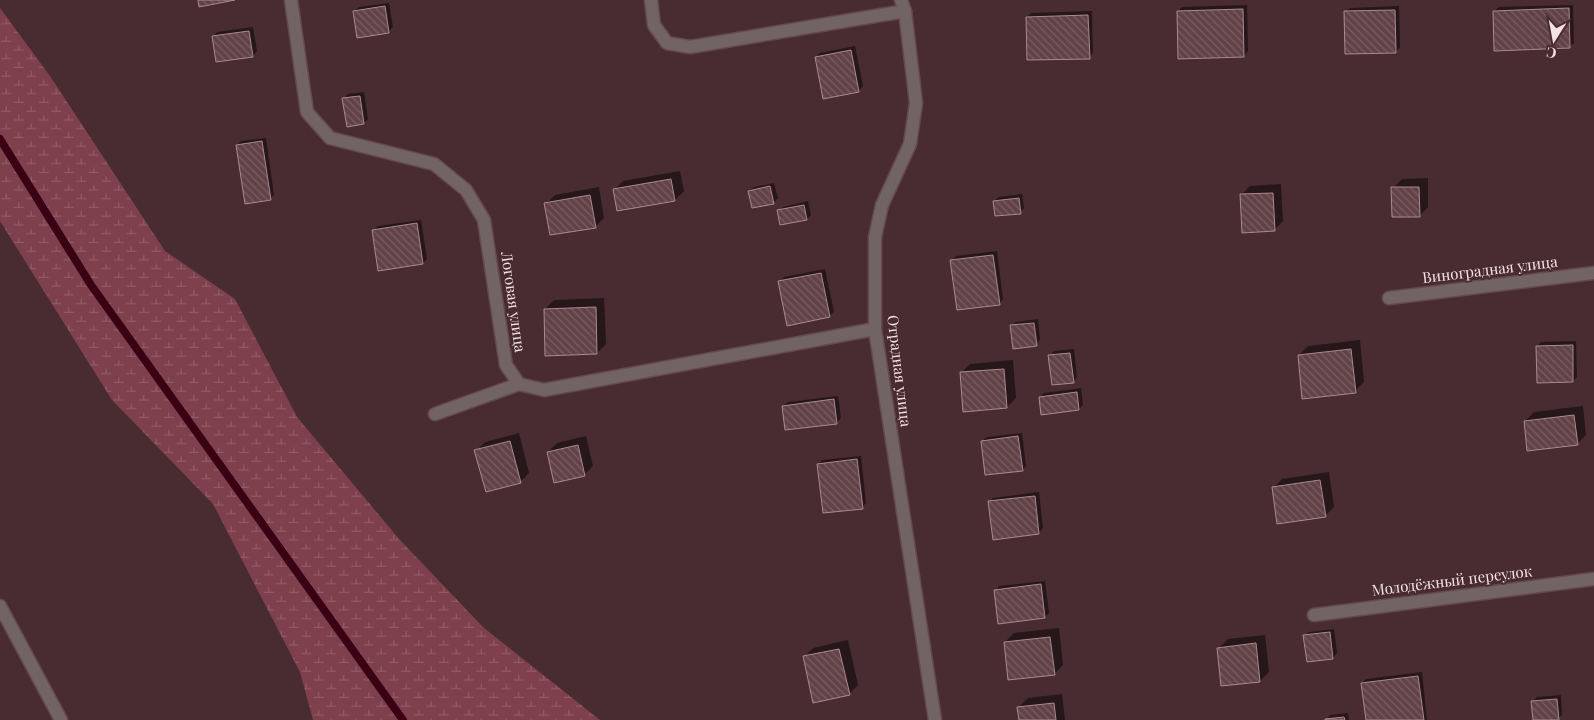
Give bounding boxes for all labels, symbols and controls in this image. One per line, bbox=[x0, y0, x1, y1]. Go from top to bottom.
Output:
north arrow bbox=[1529, 15, 1579, 65]
text: С bbox=[1545, 43, 1558, 64]
street label: Логовая улица bbox=[497, 249, 531, 354]
street label: Виноградная улица bbox=[1421, 251, 1559, 287]
street label: Отрадная улица bbox=[883, 314, 917, 428]
street label: Молодёжный переулок bbox=[1371, 560, 1534, 600]

